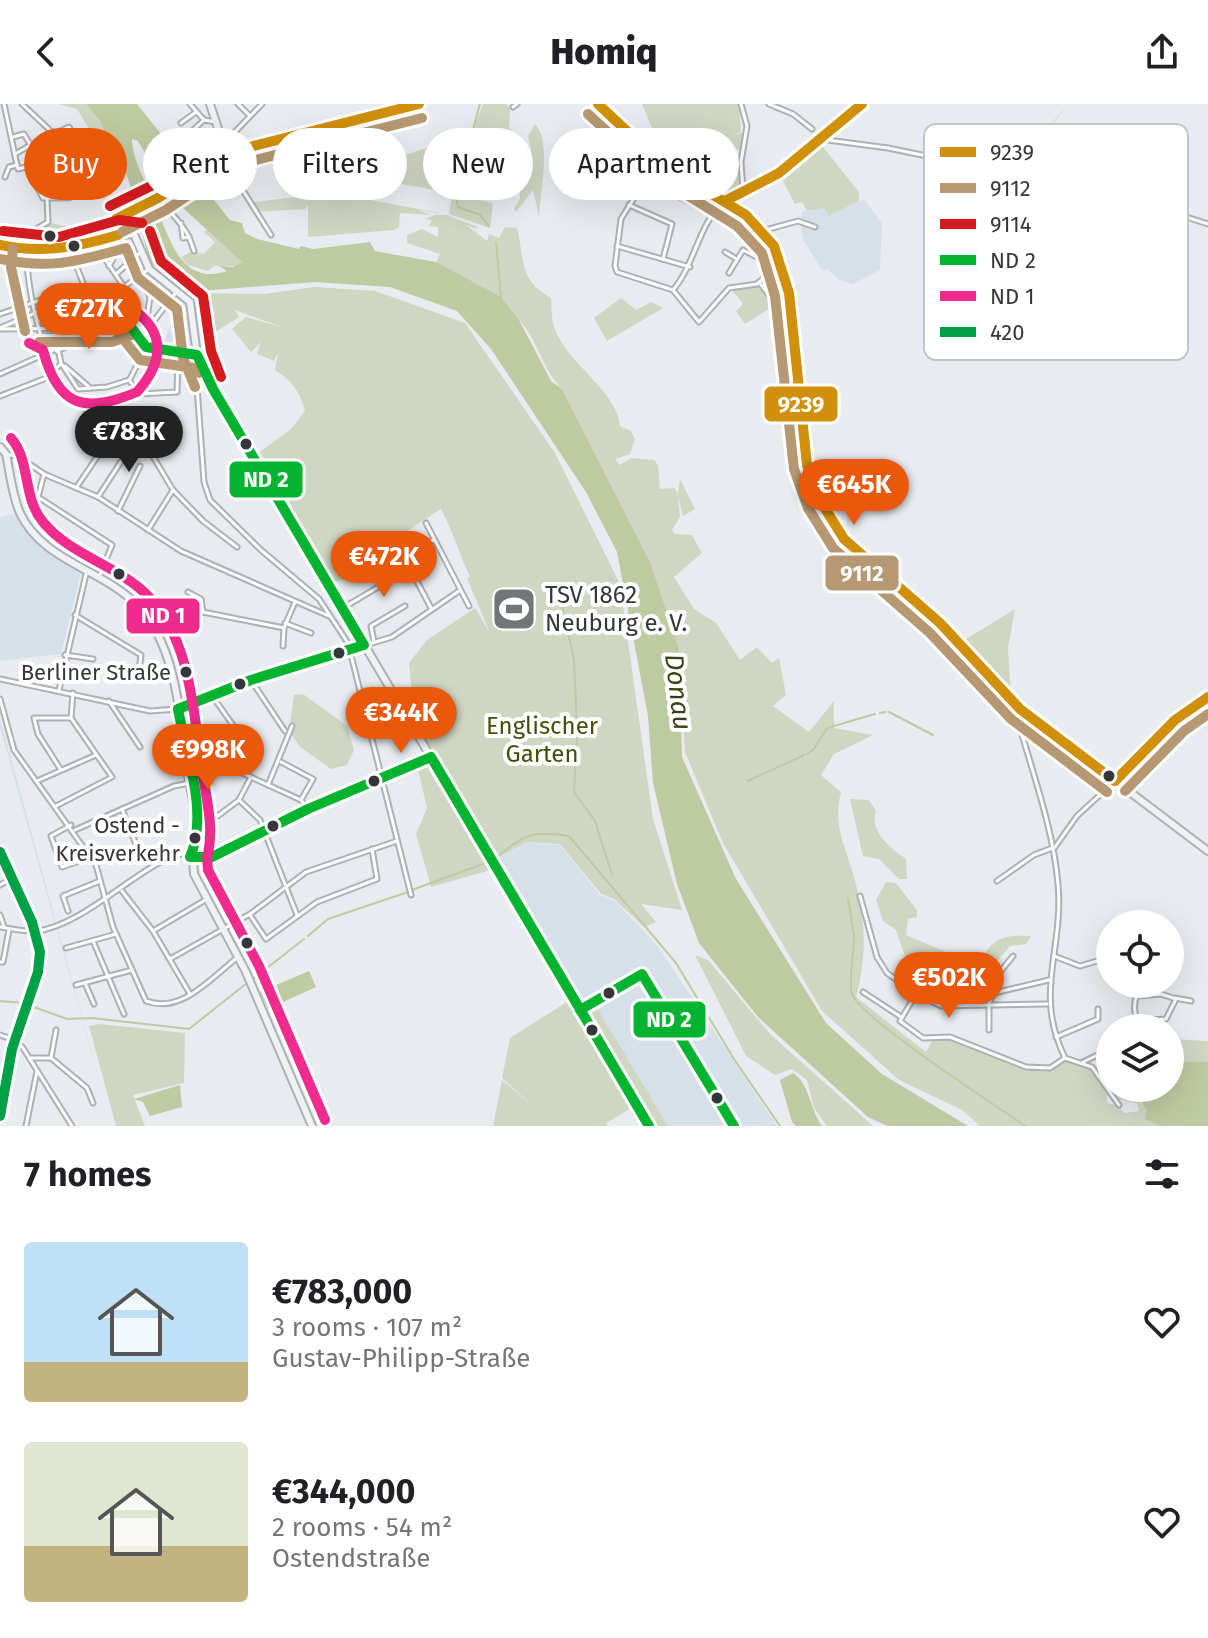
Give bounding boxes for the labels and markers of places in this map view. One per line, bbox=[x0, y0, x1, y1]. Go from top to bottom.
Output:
unlabelled marker bbox=[42, 228, 58, 244]
unlabelled marker bbox=[66, 238, 82, 254]
pin: €727K bbox=[33, 283, 145, 351]
pin: €783K bbox=[73, 406, 185, 474]
unlabelled marker bbox=[238, 436, 254, 452]
pin: €645K bbox=[798, 459, 910, 527]
pin: €472K bbox=[328, 531, 440, 599]
unlabelled marker bbox=[111, 566, 127, 582]
place label: TSV 1862 Neuburg e. V. bbox=[545, 581, 687, 637]
sports icon: TSV 1862 Neuburg e. V. bbox=[490, 585, 538, 633]
unlabelled marker bbox=[331, 645, 347, 661]
place label: Berliner Straße bbox=[21, 659, 171, 686]
marker: Berliner Straße bbox=[178, 664, 194, 680]
unlabelled marker bbox=[232, 676, 248, 692]
pin: €344K bbox=[345, 687, 457, 755]
pin: €998K bbox=[152, 724, 264, 792]
unlabelled marker bbox=[1101, 768, 1117, 784]
unlabelled marker bbox=[366, 773, 382, 789]
place label: Ostend - Kreisverkehr bbox=[55, 812, 181, 867]
unlabelled marker bbox=[265, 818, 281, 834]
marker: Ostend - Kreisverkehr bbox=[187, 830, 203, 846]
unlabelled marker bbox=[239, 935, 255, 951]
pin: €502K bbox=[893, 952, 1005, 1020]
unlabelled marker bbox=[601, 985, 617, 1001]
unlabelled marker bbox=[584, 1022, 600, 1038]
unlabelled marker bbox=[709, 1090, 725, 1106]

